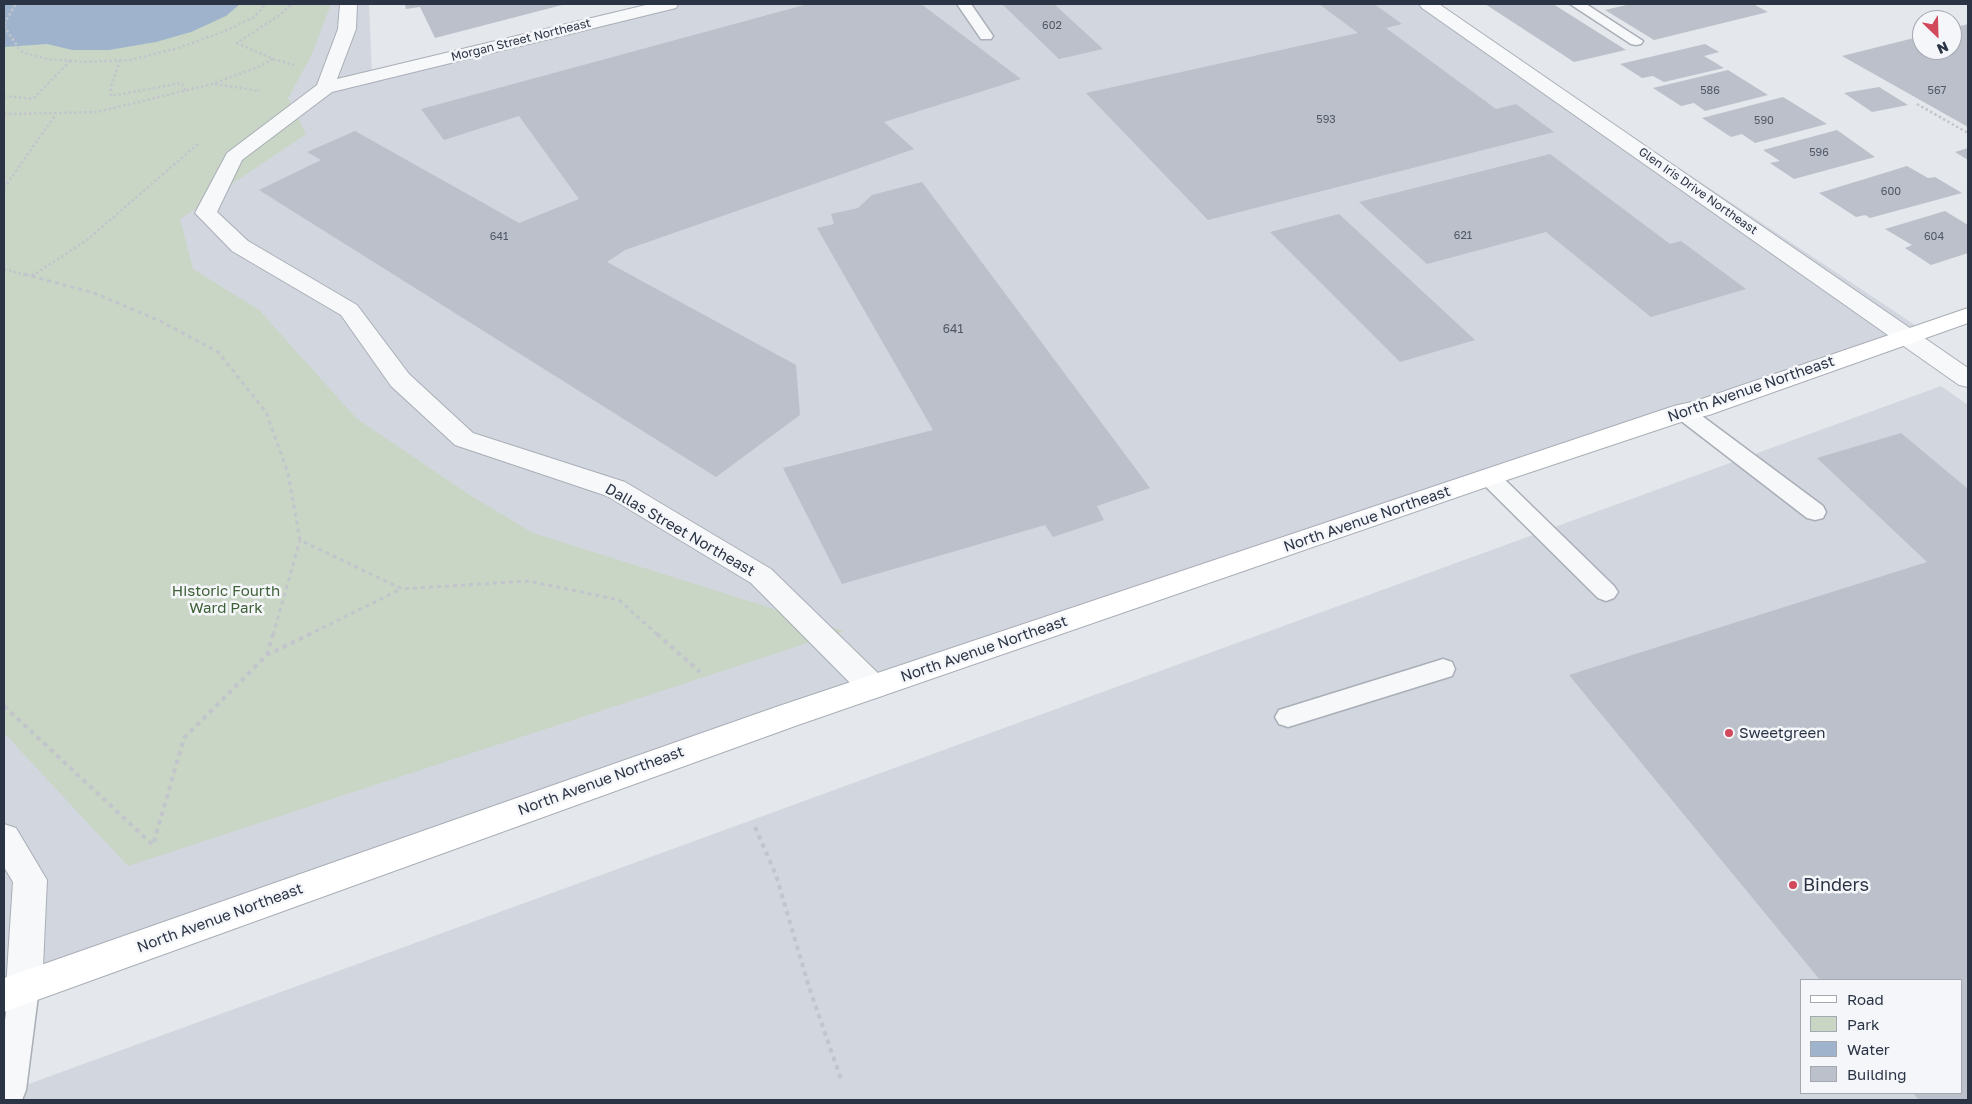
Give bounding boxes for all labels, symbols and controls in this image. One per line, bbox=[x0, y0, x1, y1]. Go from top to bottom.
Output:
north arrow bbox=[1912, 10, 1962, 60]
street label: Morgan Street Northeast bbox=[450, 16, 592, 64]
house number: 602 bbox=[1042, 19, 1062, 33]
text: N bbox=[1935, 38, 1951, 58]
house number: 586 bbox=[1700, 84, 1720, 98]
house number: 567 bbox=[1928, 84, 1946, 98]
house number: 593 bbox=[1316, 113, 1336, 127]
house number: 590 bbox=[1754, 114, 1774, 128]
street label: Glen Iris Drive Northeast bbox=[1636, 144, 1760, 238]
house number: 596 bbox=[1809, 146, 1829, 160]
house number: 600 bbox=[1881, 185, 1901, 199]
house number: 621 bbox=[1454, 229, 1472, 243]
house number: 641 bbox=[490, 230, 508, 244]
house number: 604 bbox=[1924, 230, 1944, 244]
house number: 641 bbox=[943, 322, 963, 336]
street label: North Avenue Northeast bbox=[1665, 352, 1837, 426]
street label: Dallas Street Northeast bbox=[602, 480, 758, 580]
street label: North Avenue Northeast bbox=[1281, 482, 1453, 556]
park label: Historic Fourth Ward Park bbox=[172, 582, 280, 617]
street label: North Avenue Northeast bbox=[898, 612, 1070, 686]
place label: Sweetgreen bbox=[1739, 724, 1825, 742]
marker: Sweetgreen bbox=[1723, 727, 1735, 739]
street label: North Avenue Northeast bbox=[516, 743, 686, 819]
place label: Binders bbox=[1803, 874, 1869, 896]
marker: Binders bbox=[1787, 879, 1799, 891]
street label: North Avenue Northeast bbox=[135, 880, 305, 956]
legend bbox=[1800, 979, 1962, 1094]
text: Road bbox=[1847, 990, 1884, 1008]
text: Park bbox=[1847, 1015, 1879, 1033]
text: Water bbox=[1847, 1040, 1890, 1058]
text: Building bbox=[1847, 1065, 1907, 1083]

